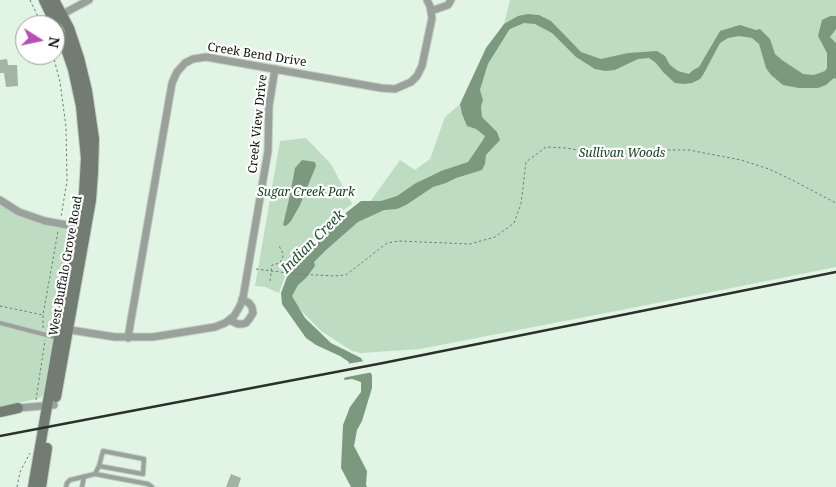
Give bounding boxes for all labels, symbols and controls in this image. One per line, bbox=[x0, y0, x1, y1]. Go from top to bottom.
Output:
north arrow bbox=[15, 15, 65, 65]
text: N bbox=[44, 35, 65, 50]
street label: Creek Bend Drive bbox=[206, 40, 308, 70]
street label: Creek View Drive bbox=[246, 74, 270, 174]
park label: Sullivan Woods bbox=[579, 147, 665, 161]
park label: Sugar Creek Park bbox=[257, 186, 355, 200]
street label: West Buffalo Grove Road bbox=[47, 195, 85, 337]
water label: Indian Creek bbox=[278, 207, 348, 277]

